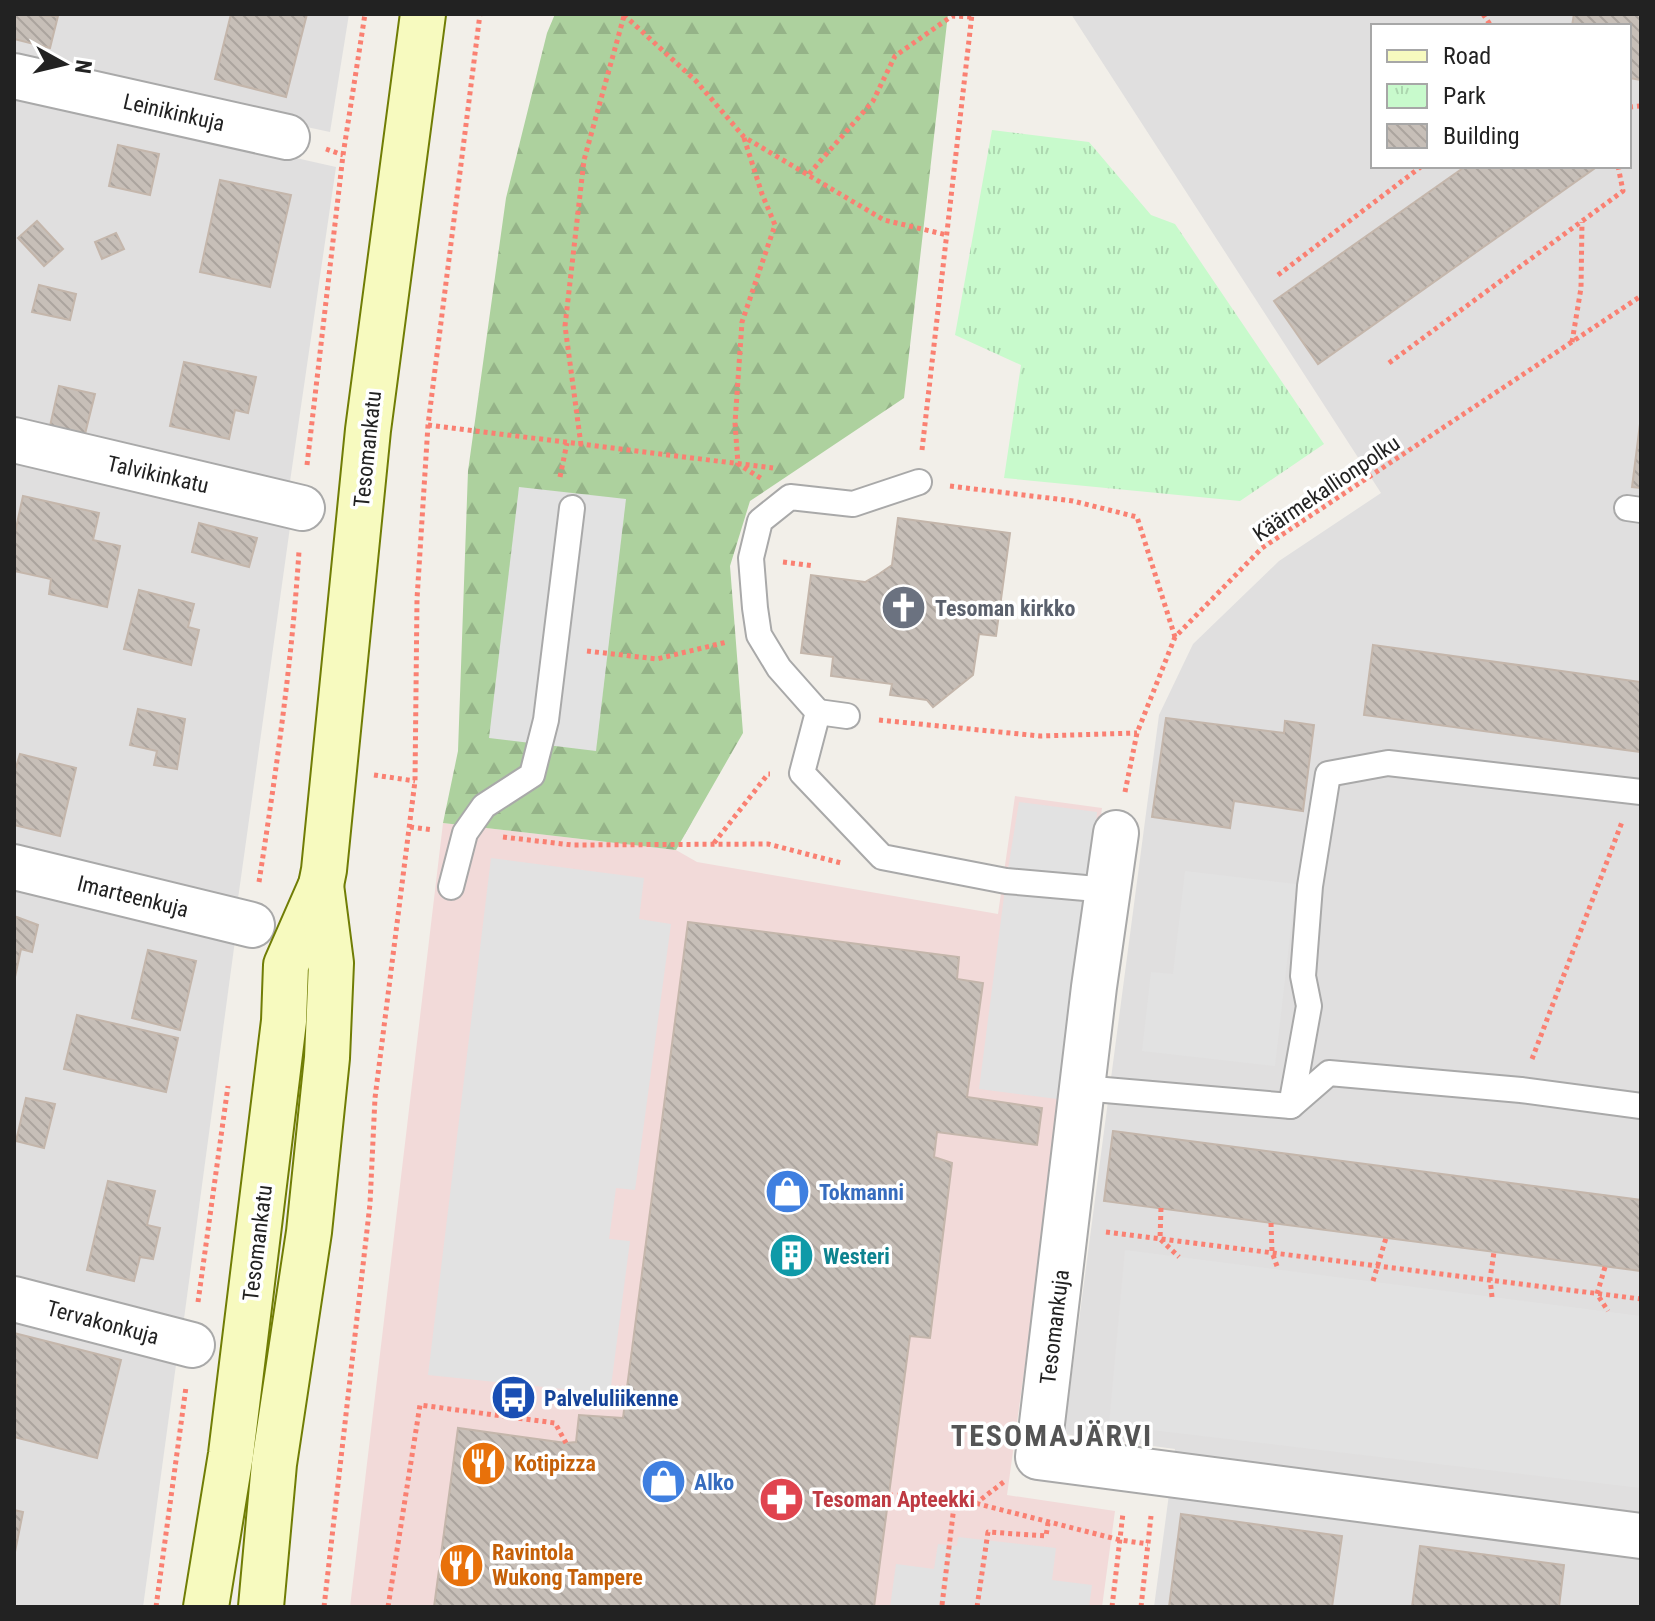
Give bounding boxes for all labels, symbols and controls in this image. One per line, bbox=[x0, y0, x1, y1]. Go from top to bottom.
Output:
north arrow bbox=[24, 24, 104, 104]
legend bbox=[1371, 24, 1631, 168]
text: Road bbox=[1443, 42, 1491, 70]
text: N bbox=[70, 58, 97, 75]
text: Park bbox=[1443, 82, 1486, 110]
street label: Leinikinkuja bbox=[121, 89, 227, 136]
text: Building bbox=[1443, 122, 1520, 150]
street label: Tesomankatu bbox=[349, 389, 386, 509]
street label: Käärmekallionpolku bbox=[1248, 430, 1404, 547]
street label: Talvikinkatu bbox=[105, 451, 211, 498]
church icon: Tesoman kirkko bbox=[880, 584, 928, 632]
place label: Tesoman kirkko bbox=[935, 596, 1075, 621]
street label: Imarteenkuja bbox=[75, 871, 191, 922]
shop icon: Tokmanni bbox=[764, 1168, 812, 1216]
place label: Tokmanni bbox=[819, 1180, 904, 1205]
street label: Tesomankatu bbox=[238, 1183, 277, 1303]
building icon: Westeri bbox=[768, 1232, 816, 1280]
place label: Westeri bbox=[823, 1244, 890, 1269]
street label: Tesomankuja bbox=[1035, 1268, 1074, 1386]
street label: Tervakonkuja bbox=[44, 1296, 162, 1349]
bus stop icon: Palveluliikenne bbox=[489, 1374, 537, 1422]
place label: Palveluliikenne bbox=[544, 1386, 679, 1411]
district label: TESOMAJÄRVI bbox=[951, 1418, 1153, 1453]
restaurant icon: Kotipizza bbox=[459, 1439, 507, 1487]
place label: Kotipizza bbox=[514, 1451, 596, 1476]
shop icon: Alko bbox=[639, 1458, 687, 1506]
place label: Alko bbox=[694, 1470, 734, 1495]
pharmacy icon: Tesoman Apteekki bbox=[757, 1475, 805, 1523]
place label: Tesoman Apteekki bbox=[812, 1487, 975, 1512]
place label: Ravintola Wukong Tampere bbox=[492, 1540, 643, 1590]
restaurant icon: Ravintola Wukong Tampere bbox=[437, 1541, 485, 1589]

